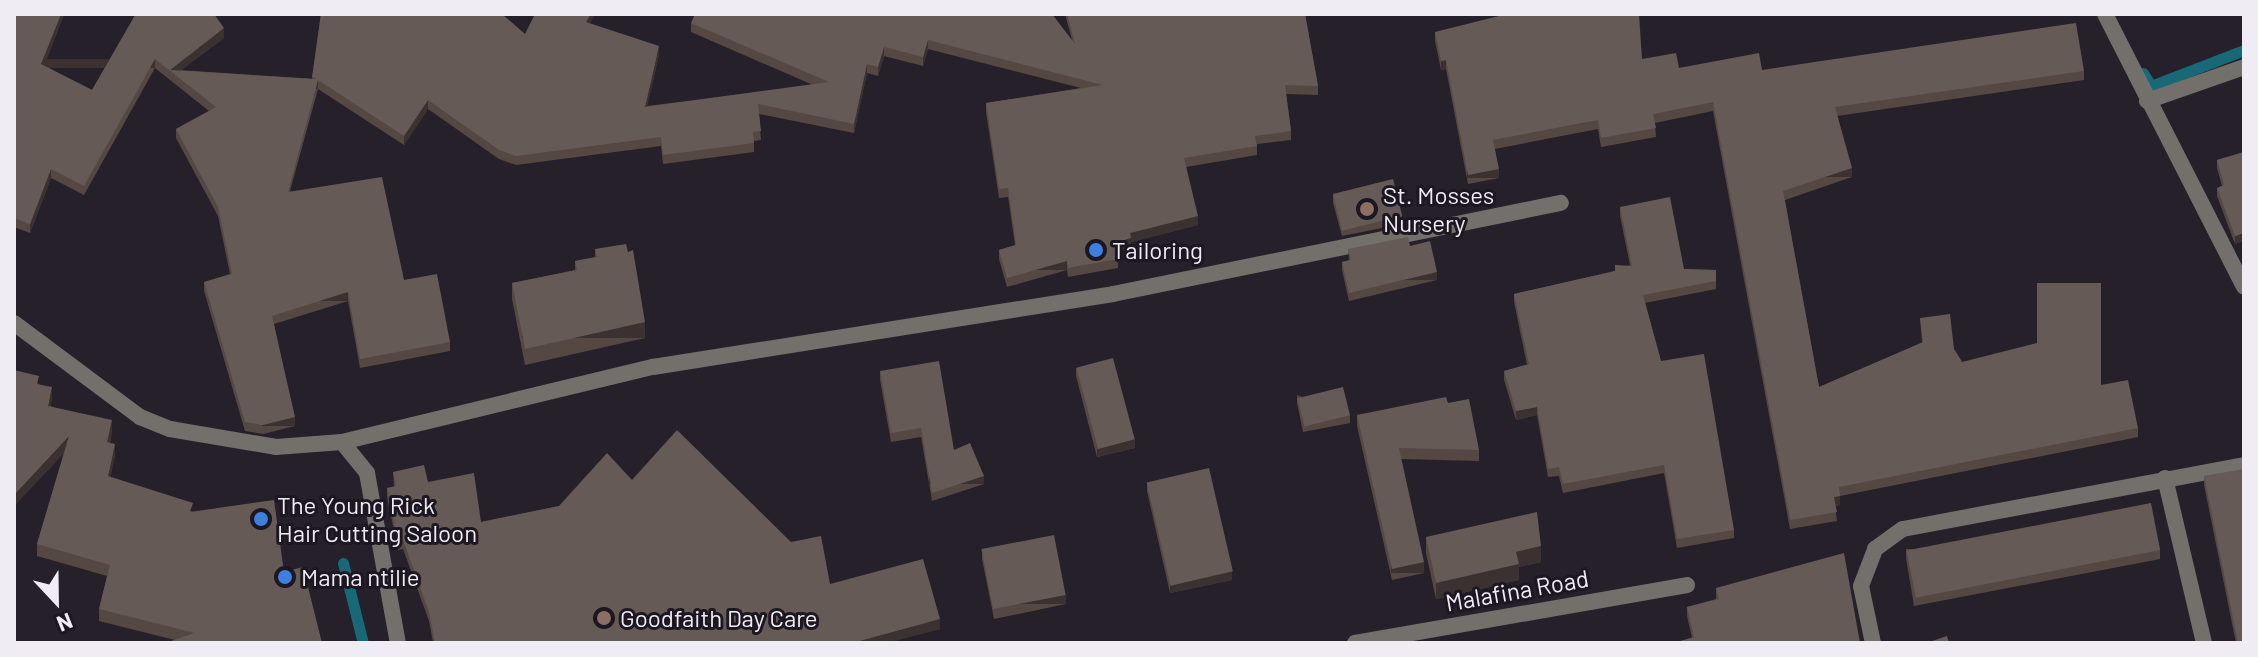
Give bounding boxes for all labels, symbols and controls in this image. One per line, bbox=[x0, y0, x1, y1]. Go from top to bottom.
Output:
place label: St. Mosses Nursery bbox=[1383, 181, 1494, 237]
marker: St. Mosses Nursery bbox=[1358, 200, 1376, 218]
place label: Tailoring bbox=[1112, 236, 1203, 264]
marker: Tailoring bbox=[1087, 241, 1105, 259]
place label: The Young Rick Hair Cutting Saloon bbox=[277, 491, 477, 547]
marker: The Young Rick Hair Cutting Saloon bbox=[252, 510, 270, 528]
north arrow bbox=[16, 561, 96, 641]
place label: Mama ntilie bbox=[301, 563, 420, 591]
street label: Malafina Road bbox=[1443, 563, 1591, 617]
marker: Mama ntilie bbox=[276, 568, 294, 586]
place label: Goodfaith Day Care bbox=[620, 604, 818, 632]
text: N bbox=[53, 608, 77, 638]
marker: Goodfaith Day Care bbox=[595, 609, 613, 627]

